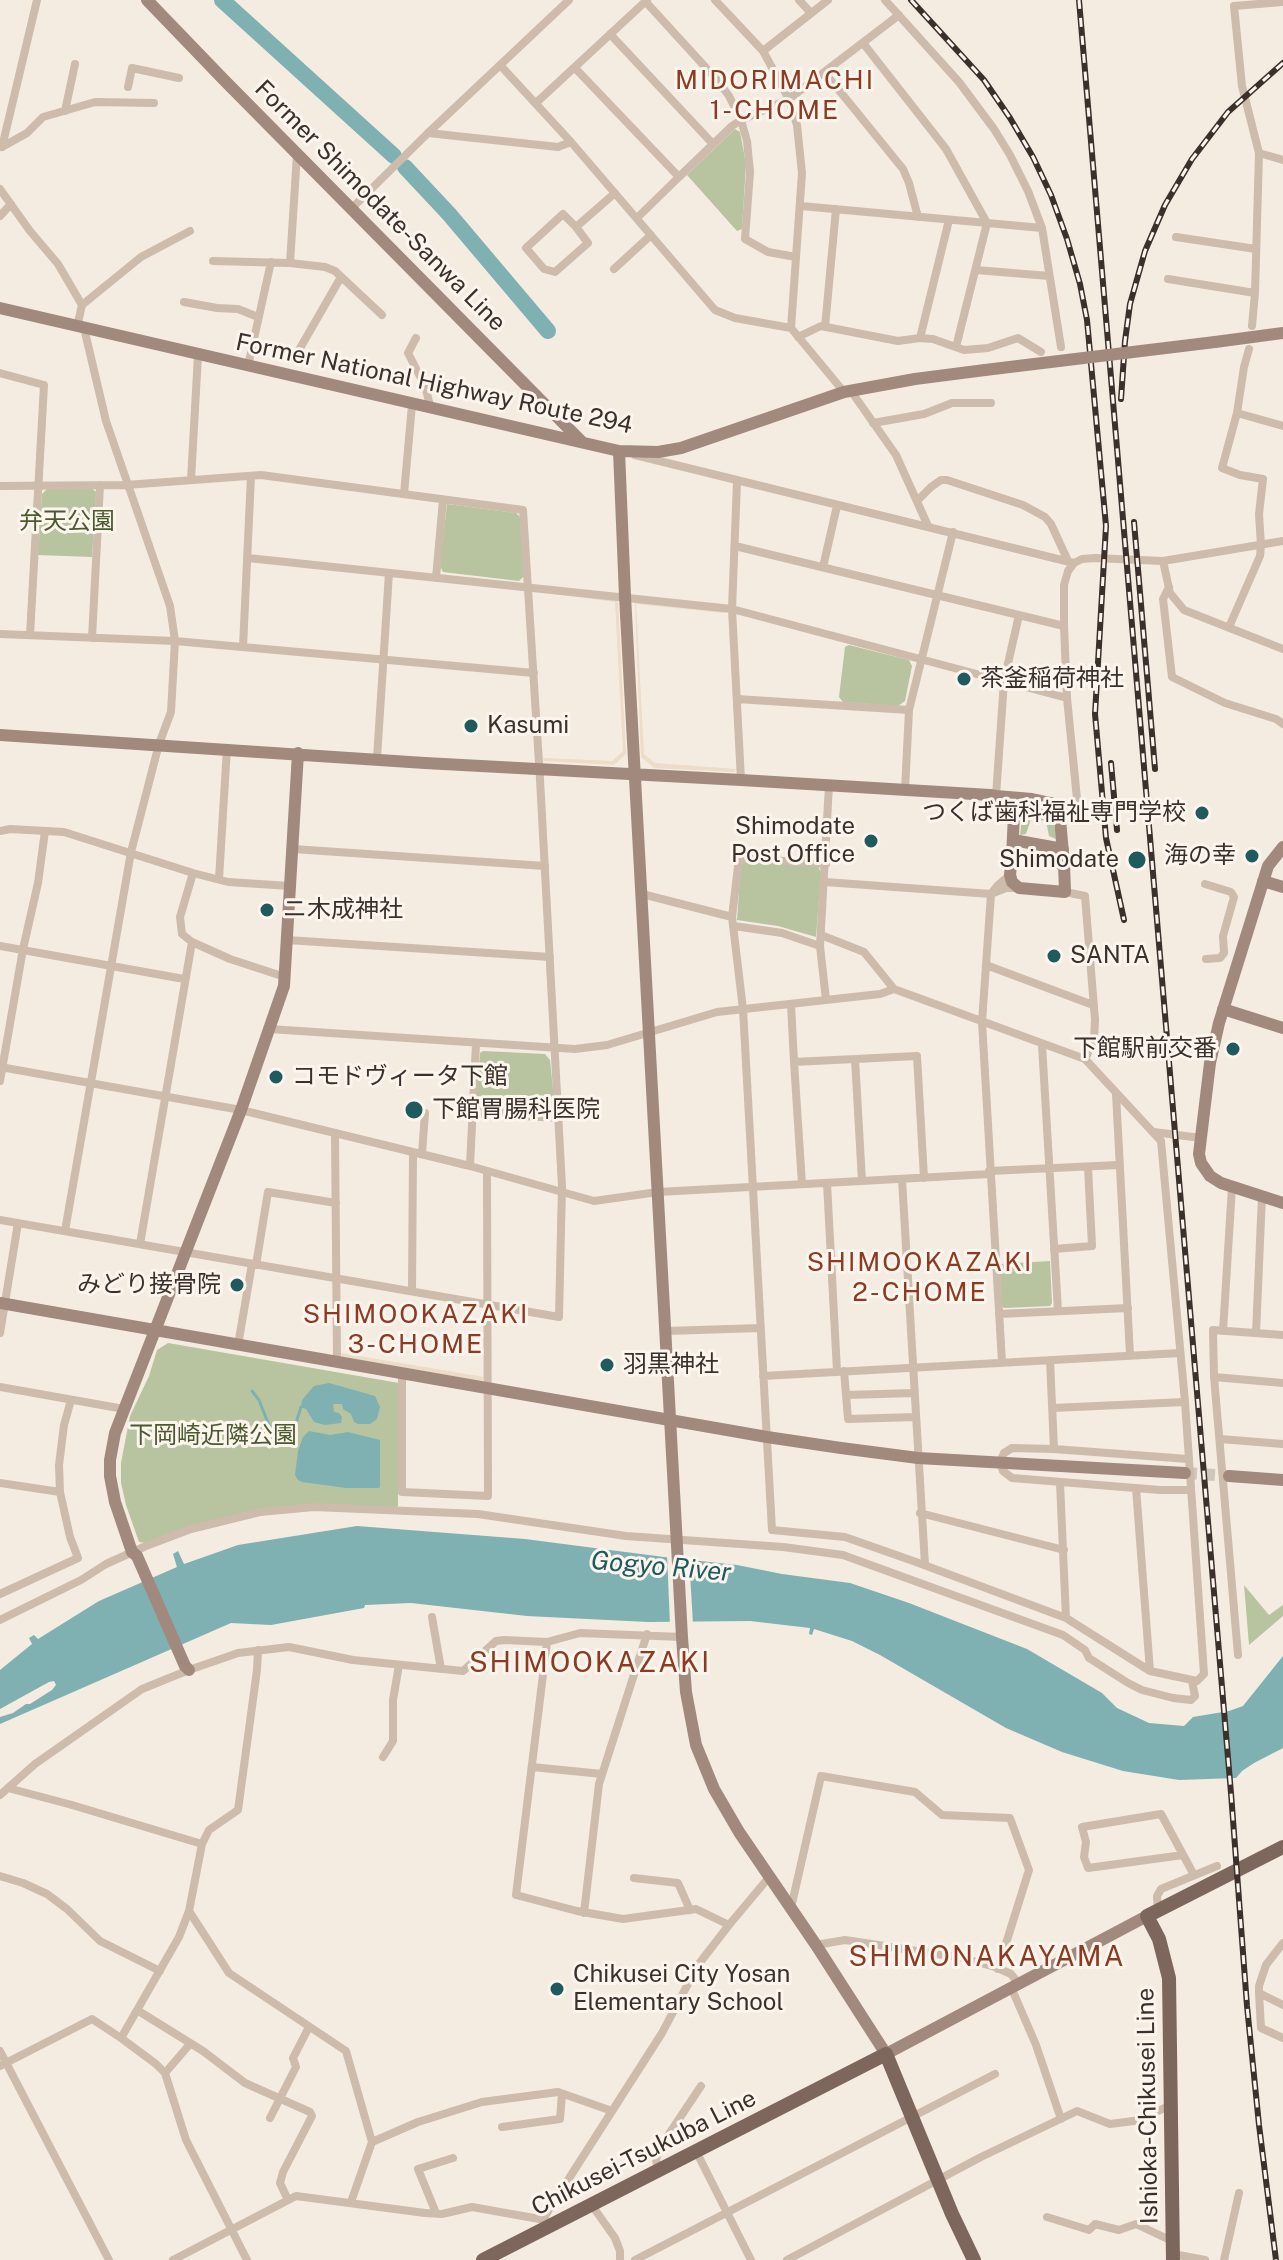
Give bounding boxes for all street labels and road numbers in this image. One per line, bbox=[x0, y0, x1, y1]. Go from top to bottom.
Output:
street label: Former Shimodate-Sanwa Line bbox=[249, 75, 511, 337]
street label: Former National Highway Route 294 bbox=[233, 328, 635, 440]
street label: Ishioka-Chikusei Line bbox=[1132, 1988, 1164, 2224]
street label: Chikusei-Tsukuba Line bbox=[527, 2084, 761, 2222]

